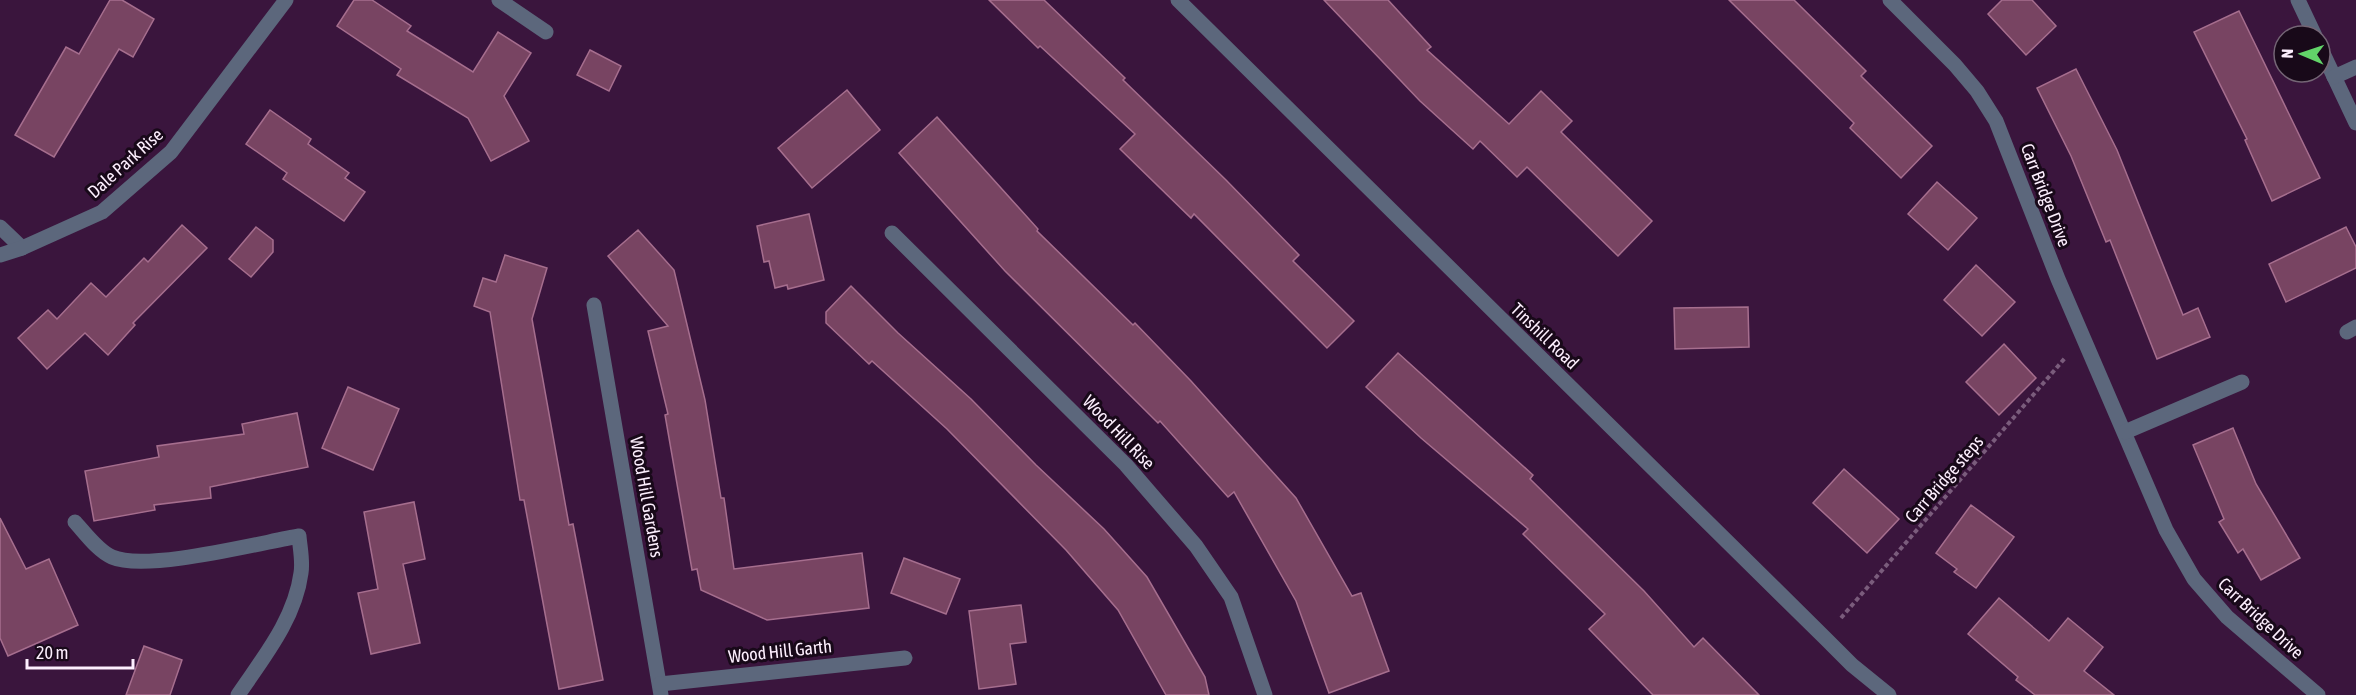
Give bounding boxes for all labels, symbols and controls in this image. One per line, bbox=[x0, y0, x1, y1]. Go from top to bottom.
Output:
north arrow bbox=[2272, 24, 2332, 84]
text: N bbox=[2278, 48, 2296, 59]
street label: Dale Park Rise bbox=[83, 124, 167, 202]
street label: Carr Bridge Drive bbox=[2017, 140, 2075, 250]
street label: Tinshill Road bbox=[1507, 299, 1583, 373]
street label: Wood Hill Rise bbox=[1079, 391, 1159, 473]
street label: Carr Bridge steps bbox=[1900, 431, 1988, 527]
street label: Wood Hill Gardens bbox=[626, 435, 668, 559]
street label: Carr Bridge Drive bbox=[2214, 573, 2308, 663]
scale bar bbox=[27, 632, 134, 670]
street label: Wood Hill Garth bbox=[727, 635, 833, 667]
text: 20 m bbox=[36, 642, 68, 663]

